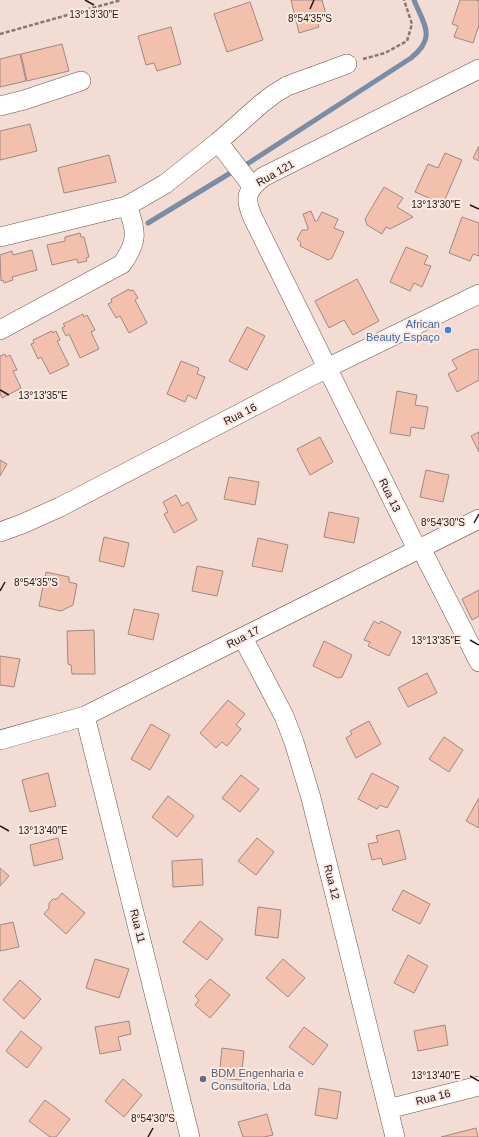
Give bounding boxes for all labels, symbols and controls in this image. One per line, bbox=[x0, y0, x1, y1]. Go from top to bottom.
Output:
text: 13°13'30"E bbox=[69, 9, 119, 20]
text: 8°54'35"S bbox=[288, 13, 332, 24]
street label: Rua 121 bbox=[254, 157, 296, 189]
text: 13°13'30"E bbox=[411, 199, 461, 210]
place label: African Beauty Espaço bbox=[366, 318, 440, 343]
marker: African Beauty Espaço bbox=[443, 325, 453, 335]
text: 13°13'35"E bbox=[18, 390, 68, 401]
street label: Rua 16 bbox=[221, 401, 259, 427]
street label: Rua 13 bbox=[377, 476, 403, 514]
text: 8°54'30"S bbox=[421, 517, 465, 528]
text: 8°54'35"S bbox=[14, 577, 58, 588]
street label: Rua 17 bbox=[224, 624, 262, 650]
text: 13°13'35"E bbox=[411, 635, 461, 646]
text: 13°13'40"E bbox=[18, 825, 68, 836]
street label: Rua 12 bbox=[322, 863, 342, 901]
street label: Rua 11 bbox=[128, 908, 148, 944]
place label: BDM Engenharia e Consultoria, Lda bbox=[211, 1067, 304, 1092]
text: 13°13'40"E bbox=[411, 1070, 461, 1081]
marker: BDM Engenharia e Consultoria, Lda bbox=[198, 1074, 208, 1084]
street label: Rua 16 bbox=[414, 1087, 452, 1107]
text: 8°54'30"S bbox=[131, 1113, 175, 1124]

